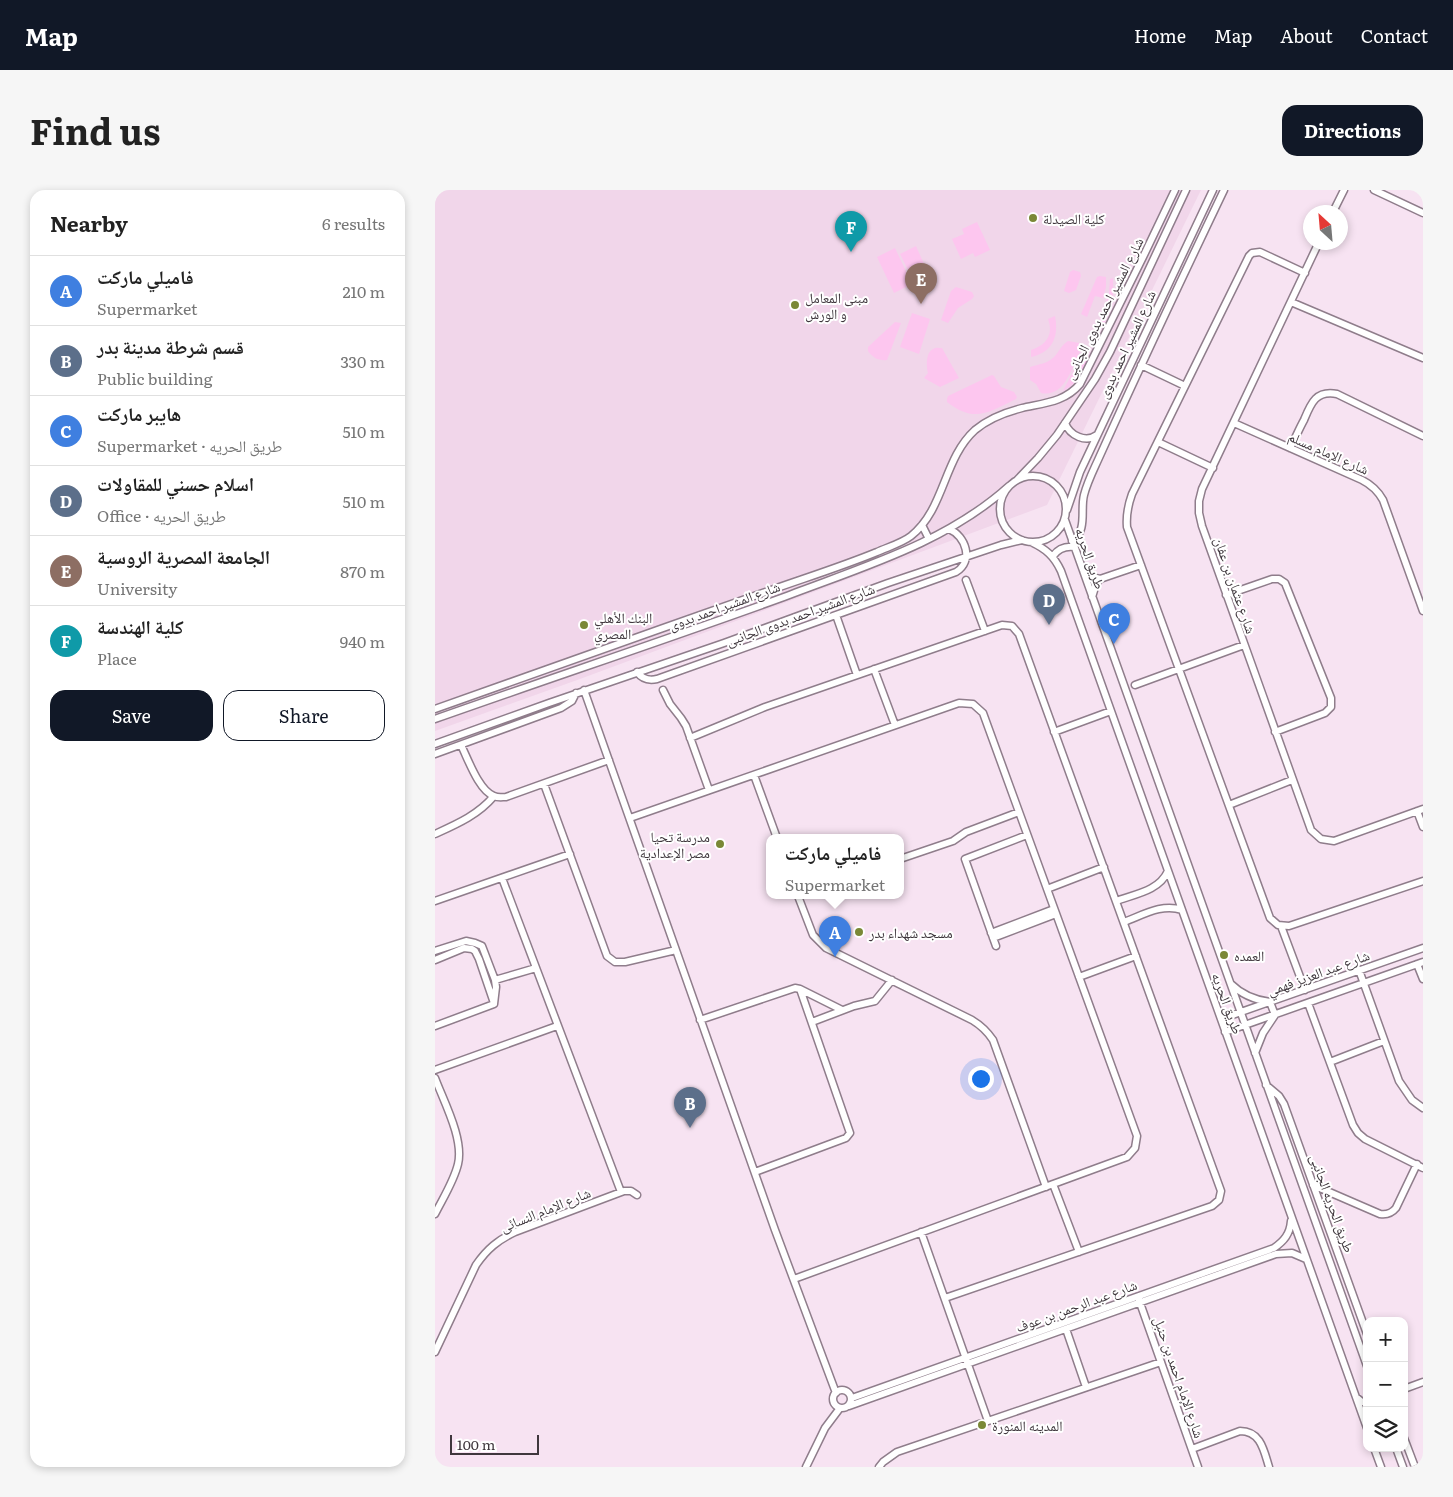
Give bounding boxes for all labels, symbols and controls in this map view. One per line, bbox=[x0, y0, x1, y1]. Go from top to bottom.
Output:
text: Map bbox=[25, 18, 78, 53]
text: Home bbox=[1134, 22, 1186, 49]
text: Map bbox=[1214, 22, 1252, 49]
text: About bbox=[1280, 22, 1333, 49]
text: Contact bbox=[1361, 22, 1428, 49]
text: Find us bbox=[30, 104, 160, 156]
button: Directions bbox=[1282, 105, 1423, 156]
north arrow bbox=[1303, 205, 1348, 250]
text: Nearby bbox=[50, 207, 128, 238]
place label: كلية الصيدلة bbox=[1043, 208, 1105, 228]
text: 6 results bbox=[322, 211, 385, 235]
pin: F bbox=[835, 211, 867, 252]
marker: كلية الصيدلة bbox=[1027, 212, 1039, 224]
street label: شارع المشير احمد بدوى الجانبى bbox=[1060, 234, 1146, 382]
text: فاميلي ماركت bbox=[97, 262, 194, 290]
pin: E bbox=[905, 263, 937, 304]
text: A bbox=[60, 279, 72, 303]
text: 210 m bbox=[342, 279, 385, 303]
place label: مبنى المعامل و الورش bbox=[805, 287, 868, 323]
street label: شارع المشير احمد بدوى bbox=[1094, 287, 1158, 401]
text: Supermarket bbox=[97, 296, 197, 320]
marker: مبنى المعامل و الورش bbox=[789, 299, 801, 311]
text: قسم شرطة مدينة بدر bbox=[97, 332, 244, 360]
text: B bbox=[60, 349, 72, 373]
text: 330 m bbox=[340, 349, 385, 373]
text: Public building bbox=[97, 366, 213, 390]
text: هايبر ماركت bbox=[97, 399, 181, 427]
text: C bbox=[60, 419, 72, 443]
text: 510 m bbox=[342, 419, 385, 443]
street label: شارع الإمام مسلم bbox=[1285, 425, 1372, 480]
text: Supermarket · طريق الحريه bbox=[97, 433, 282, 457]
text: اسلام حسني للمقاولات bbox=[97, 469, 254, 497]
text: D bbox=[60, 489, 72, 513]
text: 510 m bbox=[342, 489, 385, 513]
text: Office · طريق الحريه bbox=[97, 503, 226, 527]
street label: طريق الحريه bbox=[1070, 525, 1111, 592]
street label: شارع عثمان بن عفان bbox=[1209, 534, 1262, 636]
text: الجامعة المصرية الروسية bbox=[97, 542, 270, 570]
text: E bbox=[61, 559, 71, 583]
text: 870 m bbox=[340, 559, 385, 583]
text: University bbox=[97, 576, 178, 600]
street label: شارع المشير احمد بدوى bbox=[665, 576, 783, 635]
street label: شارع المشير احمد بدوى الجانبى bbox=[723, 578, 878, 651]
pin: D bbox=[1033, 584, 1065, 625]
pin: C bbox=[1098, 603, 1130, 644]
place label: البنك الأهلي المصري bbox=[594, 607, 652, 646]
text: كلية الهندسة bbox=[97, 612, 184, 640]
marker: البنك الأهلي المصري bbox=[578, 619, 590, 631]
text: F bbox=[61, 629, 71, 653]
text: 940 m bbox=[340, 629, 385, 653]
text: Place bbox=[97, 646, 137, 670]
button: Save bbox=[50, 690, 213, 741]
button: Share bbox=[223, 690, 385, 741]
place label: مدرسة تحيا مصر الإعدادية bbox=[640, 826, 710, 862]
popup bbox=[766, 834, 904, 899]
marker: مدرسة تحيا مصر الإعدادية bbox=[714, 838, 726, 850]
text: فاميلي ماركت bbox=[785, 838, 881, 866]
text: Supermarket bbox=[785, 872, 885, 896]
pin: A bbox=[819, 916, 851, 957]
place label: مسجد شهداء بدر bbox=[868, 922, 953, 942]
marker: مسجد شهداء بدر bbox=[853, 926, 865, 938]
street label: شارع عبد العزيز فهمي bbox=[1264, 944, 1373, 1002]
place label: العمده bbox=[1234, 945, 1264, 965]
marker: العمده bbox=[1218, 949, 1230, 961]
street label: طريق الحريه bbox=[1207, 970, 1248, 1037]
your location bbox=[968, 1066, 994, 1092]
pin: B bbox=[674, 1087, 706, 1128]
street label: طريق الحريه الجانبى bbox=[1305, 1151, 1360, 1255]
street label: شارع الإمام النسائى bbox=[497, 1182, 594, 1237]
street label: شارع عبد الرحمن بن عوف bbox=[1012, 1274, 1140, 1337]
street label: شارع الإمام احمد بن حنبل bbox=[1149, 1314, 1210, 1441]
map controls bbox=[1363, 1317, 1408, 1452]
button: + bbox=[1363, 1317, 1408, 1362]
button: − bbox=[1363, 1362, 1408, 1407]
button: layers bbox=[1363, 1407, 1408, 1452]
place label: المدينه المنورة bbox=[992, 1415, 1063, 1435]
marker: المدينه المنورة bbox=[976, 1419, 988, 1431]
scale bar bbox=[450, 1432, 539, 1455]
text: 100 m bbox=[457, 1434, 495, 1454]

